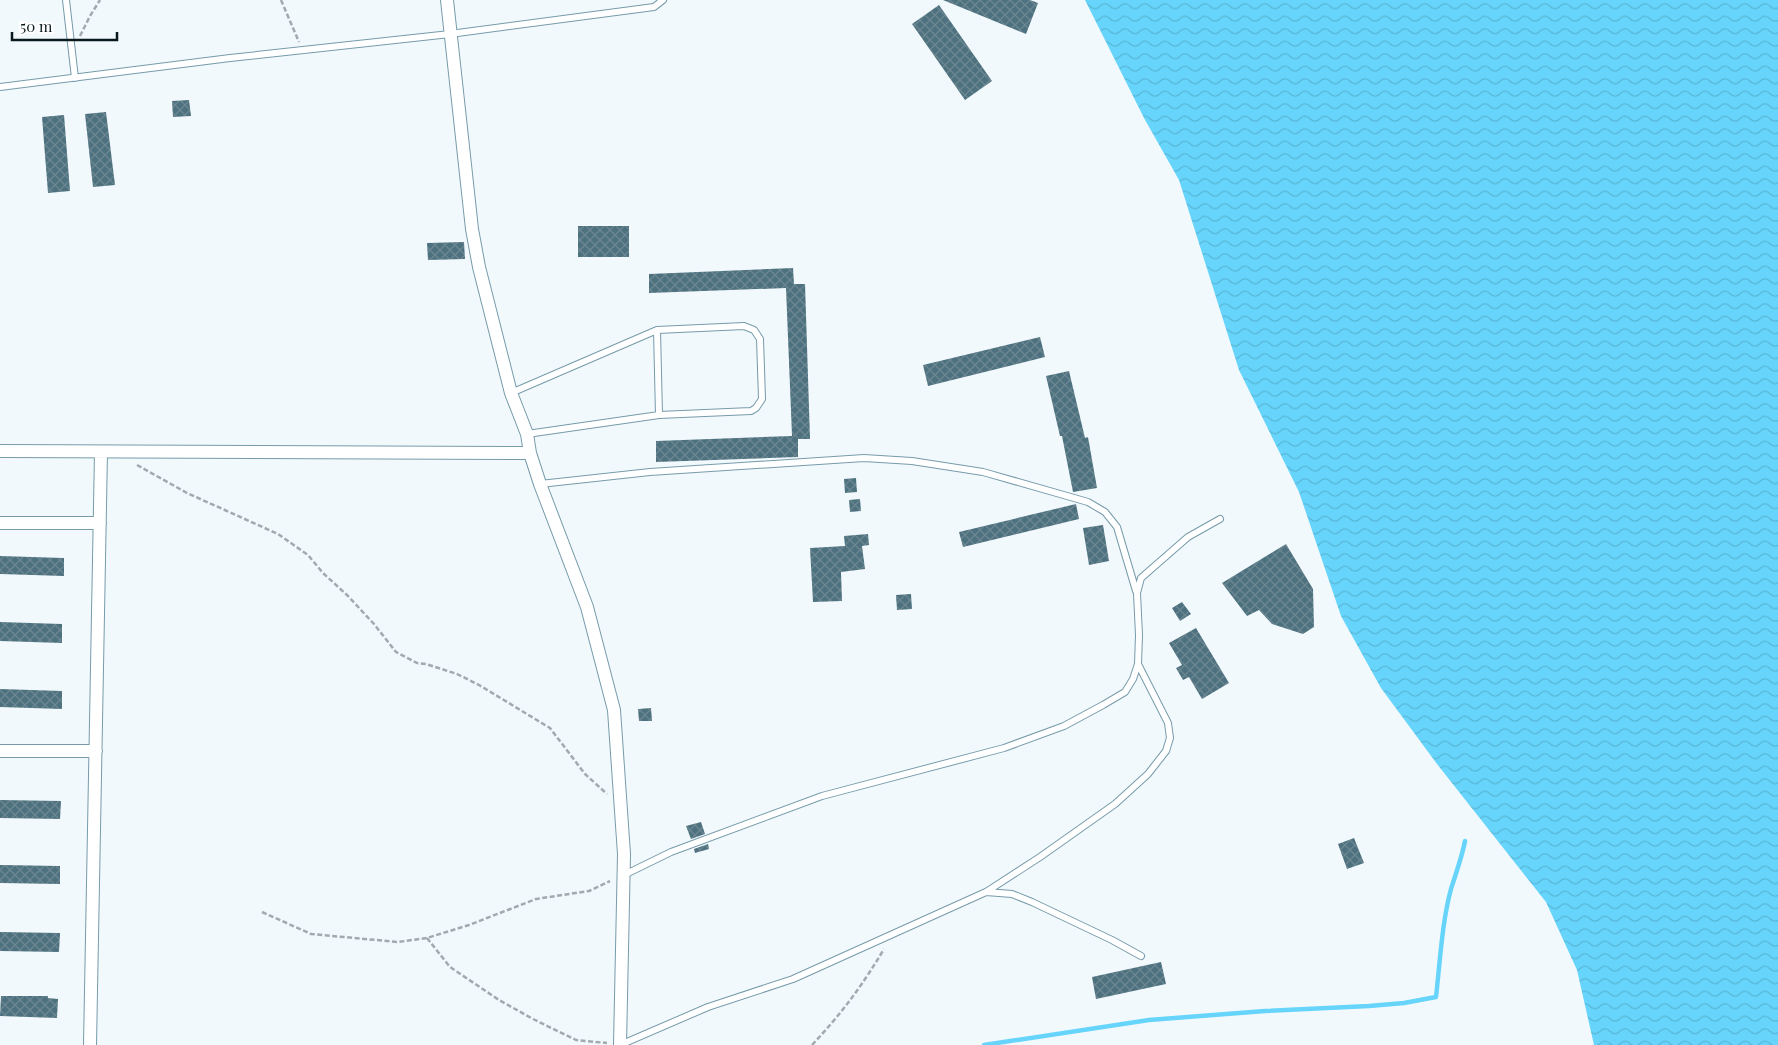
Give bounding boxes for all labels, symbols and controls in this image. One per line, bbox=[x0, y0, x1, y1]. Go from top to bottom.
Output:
scale bar bbox=[12, 10, 118, 42]
text: 50 m bbox=[20, 16, 53, 36]

